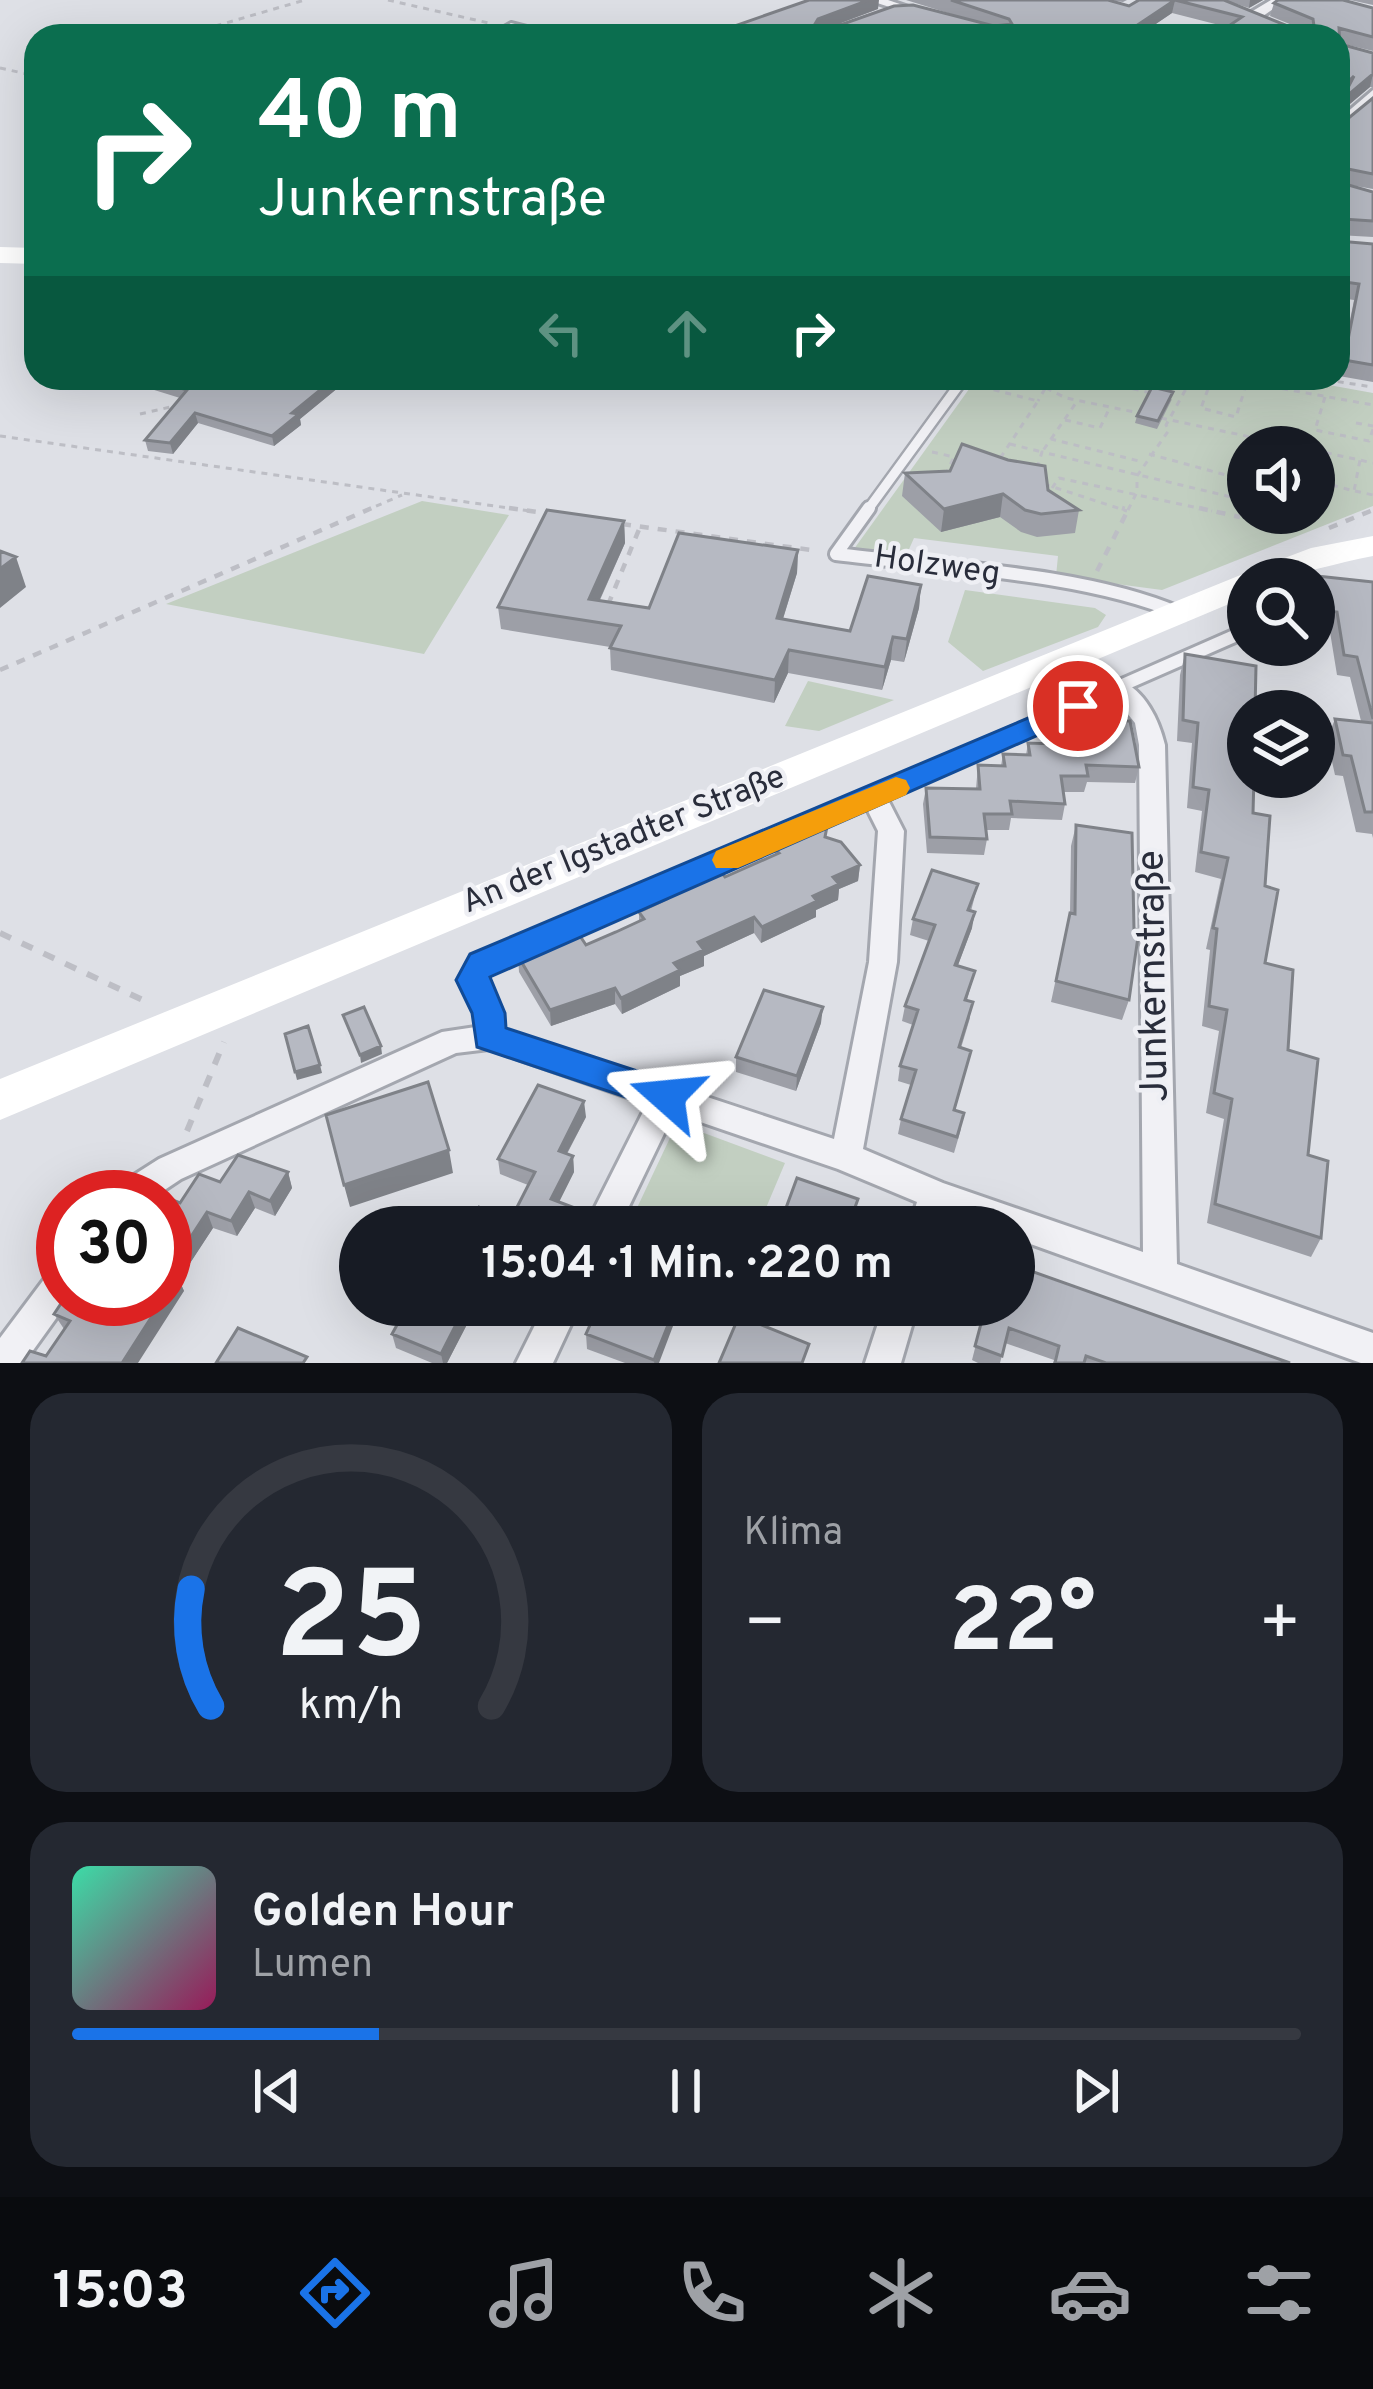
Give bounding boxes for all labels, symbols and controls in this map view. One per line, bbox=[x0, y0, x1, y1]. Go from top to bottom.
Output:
text: 40 m bbox=[258, 63, 462, 169]
icon: right bbox=[60, 72, 216, 228]
text: Junkernstraße bbox=[258, 167, 607, 236]
icon: left bbox=[528, 300, 594, 366]
icon: ahead bbox=[654, 300, 720, 366]
icon: right bbox=[780, 300, 846, 366]
map controls bbox=[1227, 426, 1335, 798]
button: sound bbox=[1227, 426, 1335, 534]
street label: Holzweg bbox=[871, 537, 1003, 597]
button: search bbox=[1227, 558, 1335, 666]
pin bbox=[1027, 655, 1129, 757]
icon: arrive bbox=[1045, 673, 1111, 739]
button: layers bbox=[1227, 690, 1335, 798]
street label: An der Igstadter Straße bbox=[456, 757, 792, 925]
street label: Junkernstraße bbox=[1128, 850, 1182, 1102]
position arrow bbox=[604, 1033, 730, 1159]
speed limit sign: 30 bbox=[36, 1170, 192, 1326]
text: 15:04 · 1 Min. · 220 m bbox=[481, 1237, 893, 1294]
text: Klima bbox=[744, 1510, 843, 1559]
text: 25 bbox=[274, 1545, 427, 1703]
text: 22° bbox=[948, 1570, 1096, 1683]
text: − bbox=[744, 1585, 786, 1668]
text: + bbox=[1258, 1585, 1301, 1668]
text: km/h bbox=[299, 1679, 403, 1733]
text: Golden Hour bbox=[252, 1885, 514, 1942]
text: Lumen bbox=[252, 1942, 373, 1991]
icon: previous bbox=[244, 2058, 310, 2124]
icon: pause bbox=[653, 2058, 719, 2124]
icon: next bbox=[1063, 2058, 1129, 2124]
icon: directions bbox=[293, 2251, 377, 2335]
icon: music bbox=[482, 2251, 566, 2335]
icon: phone bbox=[670, 2251, 754, 2335]
icon: climate bbox=[859, 2251, 943, 2335]
icon: car bbox=[1048, 2251, 1132, 2335]
icon: filters bbox=[1237, 2251, 1321, 2335]
text: 15:03 bbox=[52, 2259, 188, 2328]

